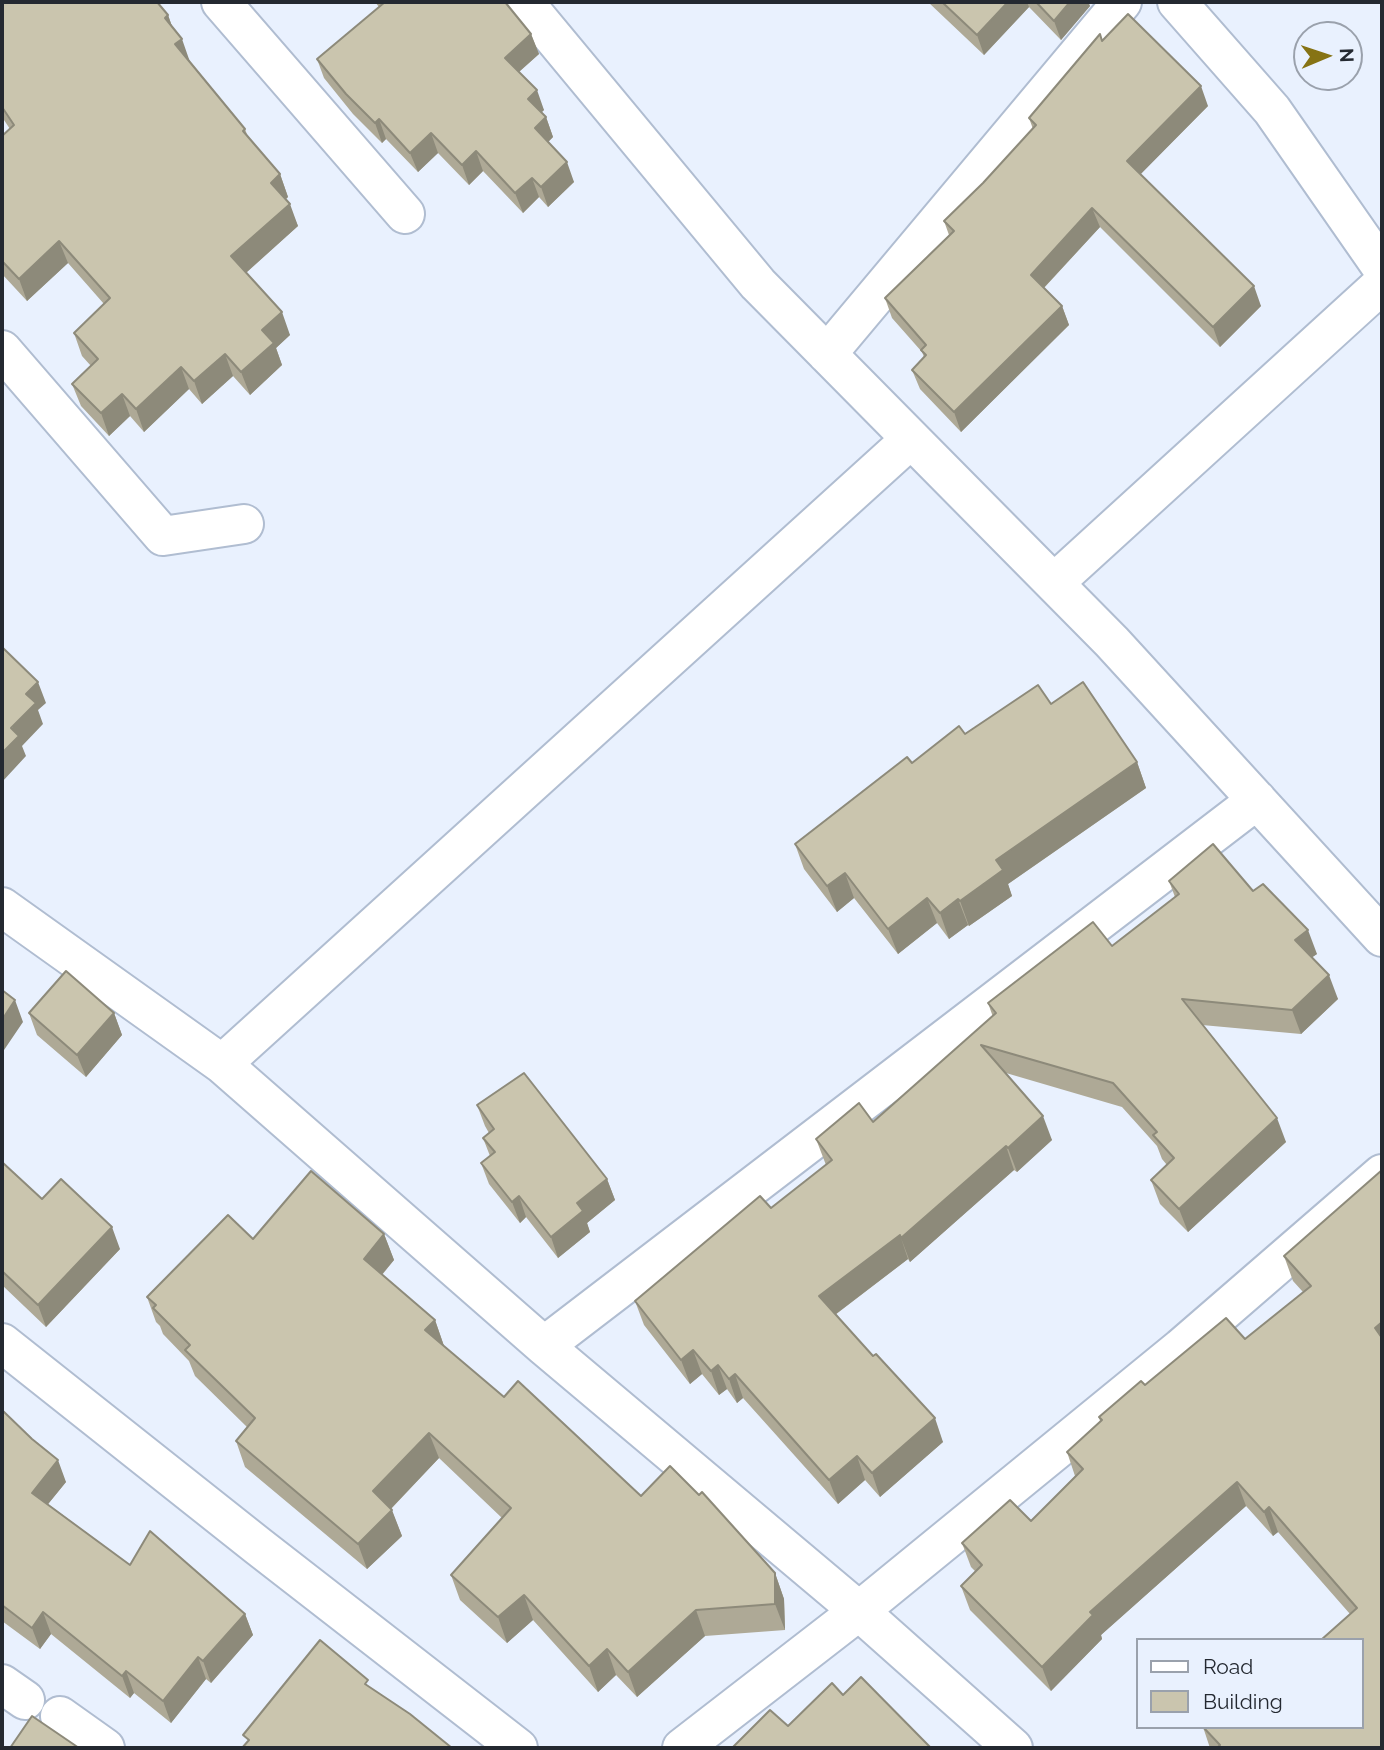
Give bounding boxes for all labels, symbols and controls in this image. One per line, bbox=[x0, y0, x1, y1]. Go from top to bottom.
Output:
north arrow bbox=[1293, 21, 1363, 91]
text: N bbox=[1336, 48, 1358, 63]
legend bbox=[1136, 1638, 1363, 1729]
text: Road bbox=[1203, 1654, 1253, 1679]
text: Building bbox=[1203, 1689, 1283, 1714]

